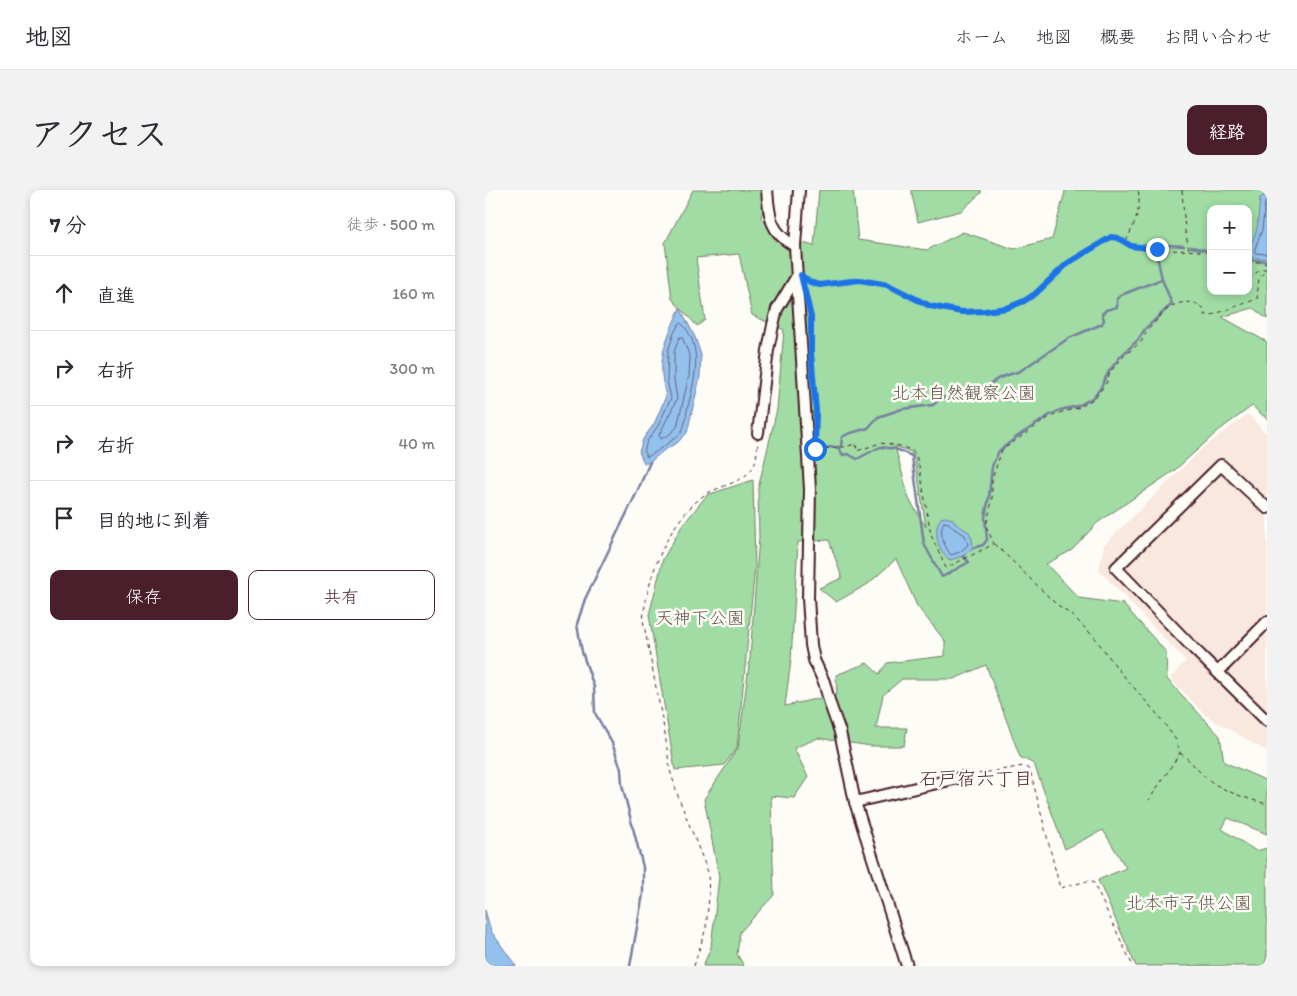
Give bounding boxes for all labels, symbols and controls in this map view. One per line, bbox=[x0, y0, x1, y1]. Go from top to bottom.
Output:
text: 地図 bbox=[25, 22, 73, 51]
text: ホーム bbox=[955, 26, 1008, 48]
text: 地図 bbox=[1036, 26, 1072, 48]
text: 概要 bbox=[1100, 26, 1136, 48]
text: お問い合わせ bbox=[1164, 26, 1272, 48]
button: 経路 bbox=[1187, 105, 1267, 155]
text: アクセス bbox=[30, 113, 168, 155]
map controls bbox=[1207, 205, 1252, 295]
button: + bbox=[1207, 205, 1252, 250]
text: 7 分 bbox=[50, 212, 86, 237]
text: 徒歩 · 500 m bbox=[347, 215, 435, 234]
route end bbox=[1146, 238, 1169, 261]
button: − bbox=[1207, 250, 1252, 295]
icon: ahead bbox=[50, 279, 78, 307]
text: 直進 bbox=[97, 284, 135, 307]
text: 160 m bbox=[392, 284, 435, 303]
icon: right bbox=[50, 354, 78, 382]
text: 右折 bbox=[97, 359, 135, 382]
text: 300 m bbox=[390, 359, 435, 378]
park label: 北本自然観察公園 bbox=[892, 382, 1036, 404]
icon: right bbox=[50, 429, 78, 457]
text: 右折 bbox=[97, 434, 135, 457]
text: 40 m bbox=[398, 434, 435, 453]
route start bbox=[804, 438, 827, 461]
icon: arrive bbox=[50, 504, 78, 532]
text: 目的地に到着 bbox=[97, 509, 211, 532]
button: 保存 bbox=[50, 570, 238, 620]
button: 共有 bbox=[248, 570, 435, 620]
park label: 天神下公園 bbox=[655, 607, 745, 629]
district label: 石戸宿六丁目 bbox=[919, 767, 1033, 790]
park label: 北本市子供公園 bbox=[1126, 892, 1252, 914]

